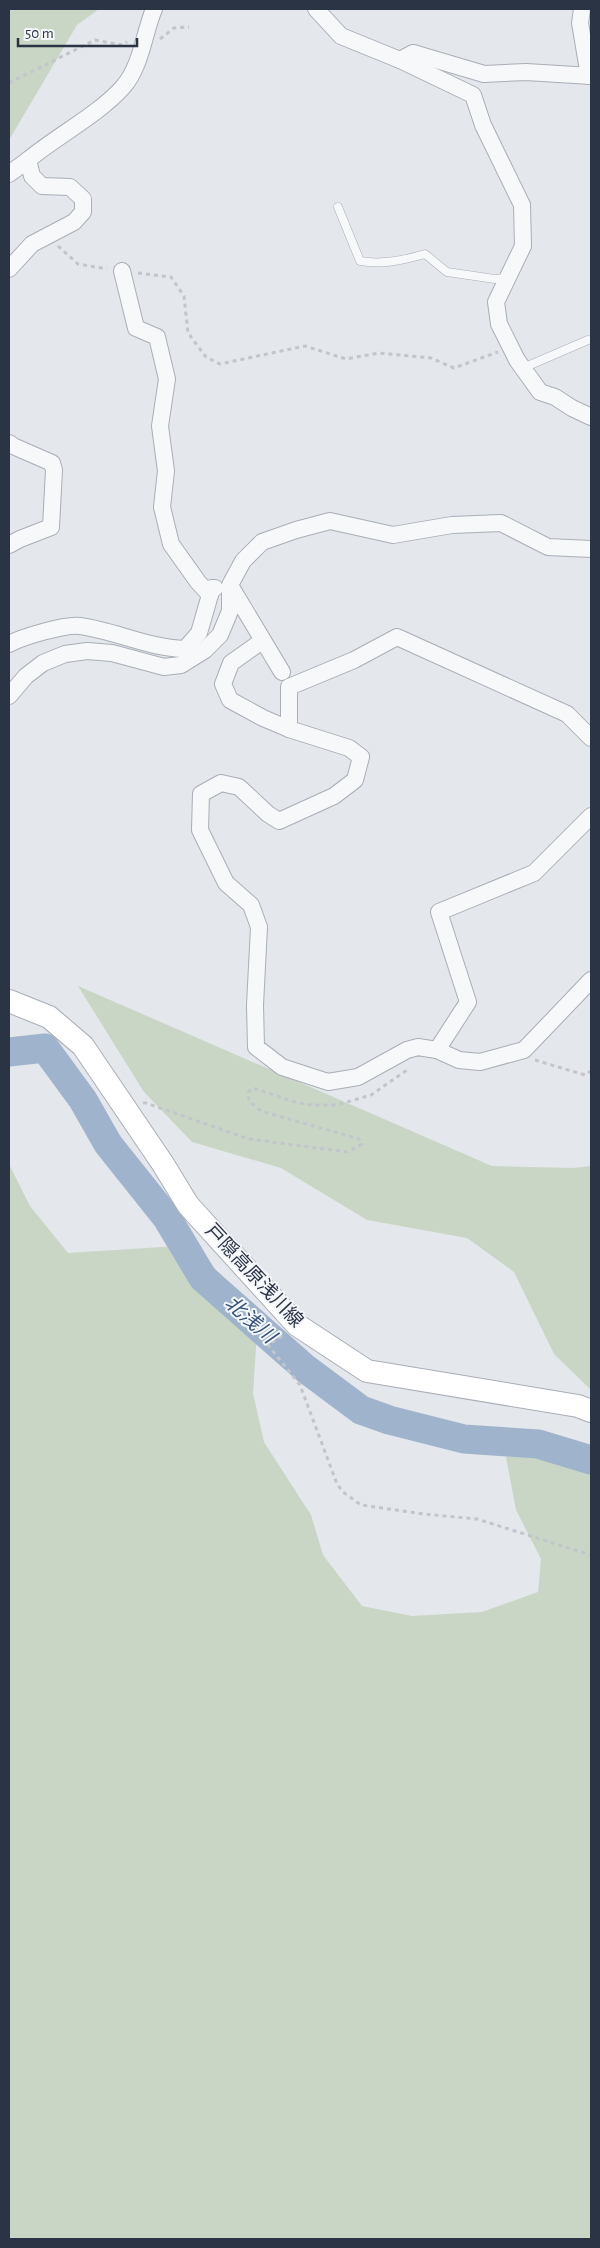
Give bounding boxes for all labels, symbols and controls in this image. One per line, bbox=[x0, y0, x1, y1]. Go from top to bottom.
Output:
scale bar bbox=[18, 15, 136, 47]
text: 50 m bbox=[25, 26, 54, 41]
street label: 戸隠高原浅川線 bbox=[202, 1220, 307, 1331]
water label: 北浅川 bbox=[221, 1292, 281, 1349]

